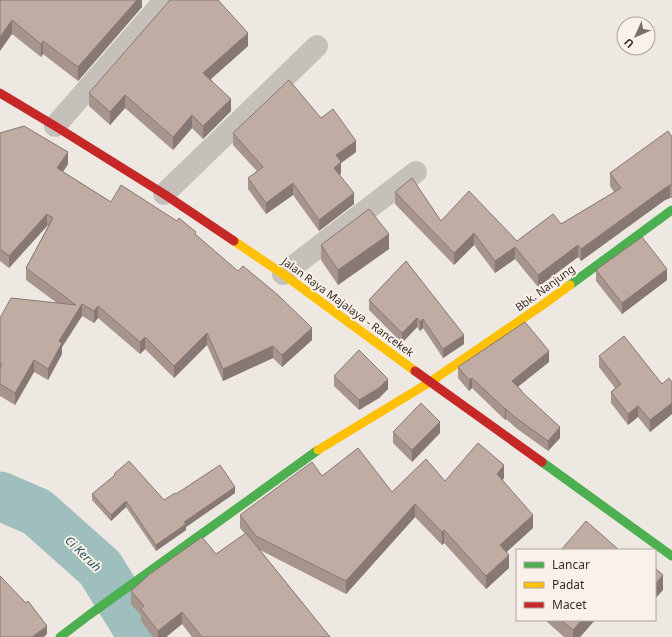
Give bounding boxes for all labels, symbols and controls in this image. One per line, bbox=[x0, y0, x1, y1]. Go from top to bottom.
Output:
north arrow bbox=[616, 16, 656, 56]
text: U bbox=[620, 35, 637, 52]
street label: Jalan Raya Majalaya - Rancekek bbox=[278, 253, 418, 360]
street label: Bbk. Nanjung bbox=[512, 261, 577, 314]
water label: Ci Keruh bbox=[61, 532, 105, 575]
legend bbox=[516, 549, 656, 621]
text: Lancar bbox=[552, 556, 590, 573]
text: Padat bbox=[552, 576, 585, 593]
text: Macet bbox=[552, 596, 587, 613]

